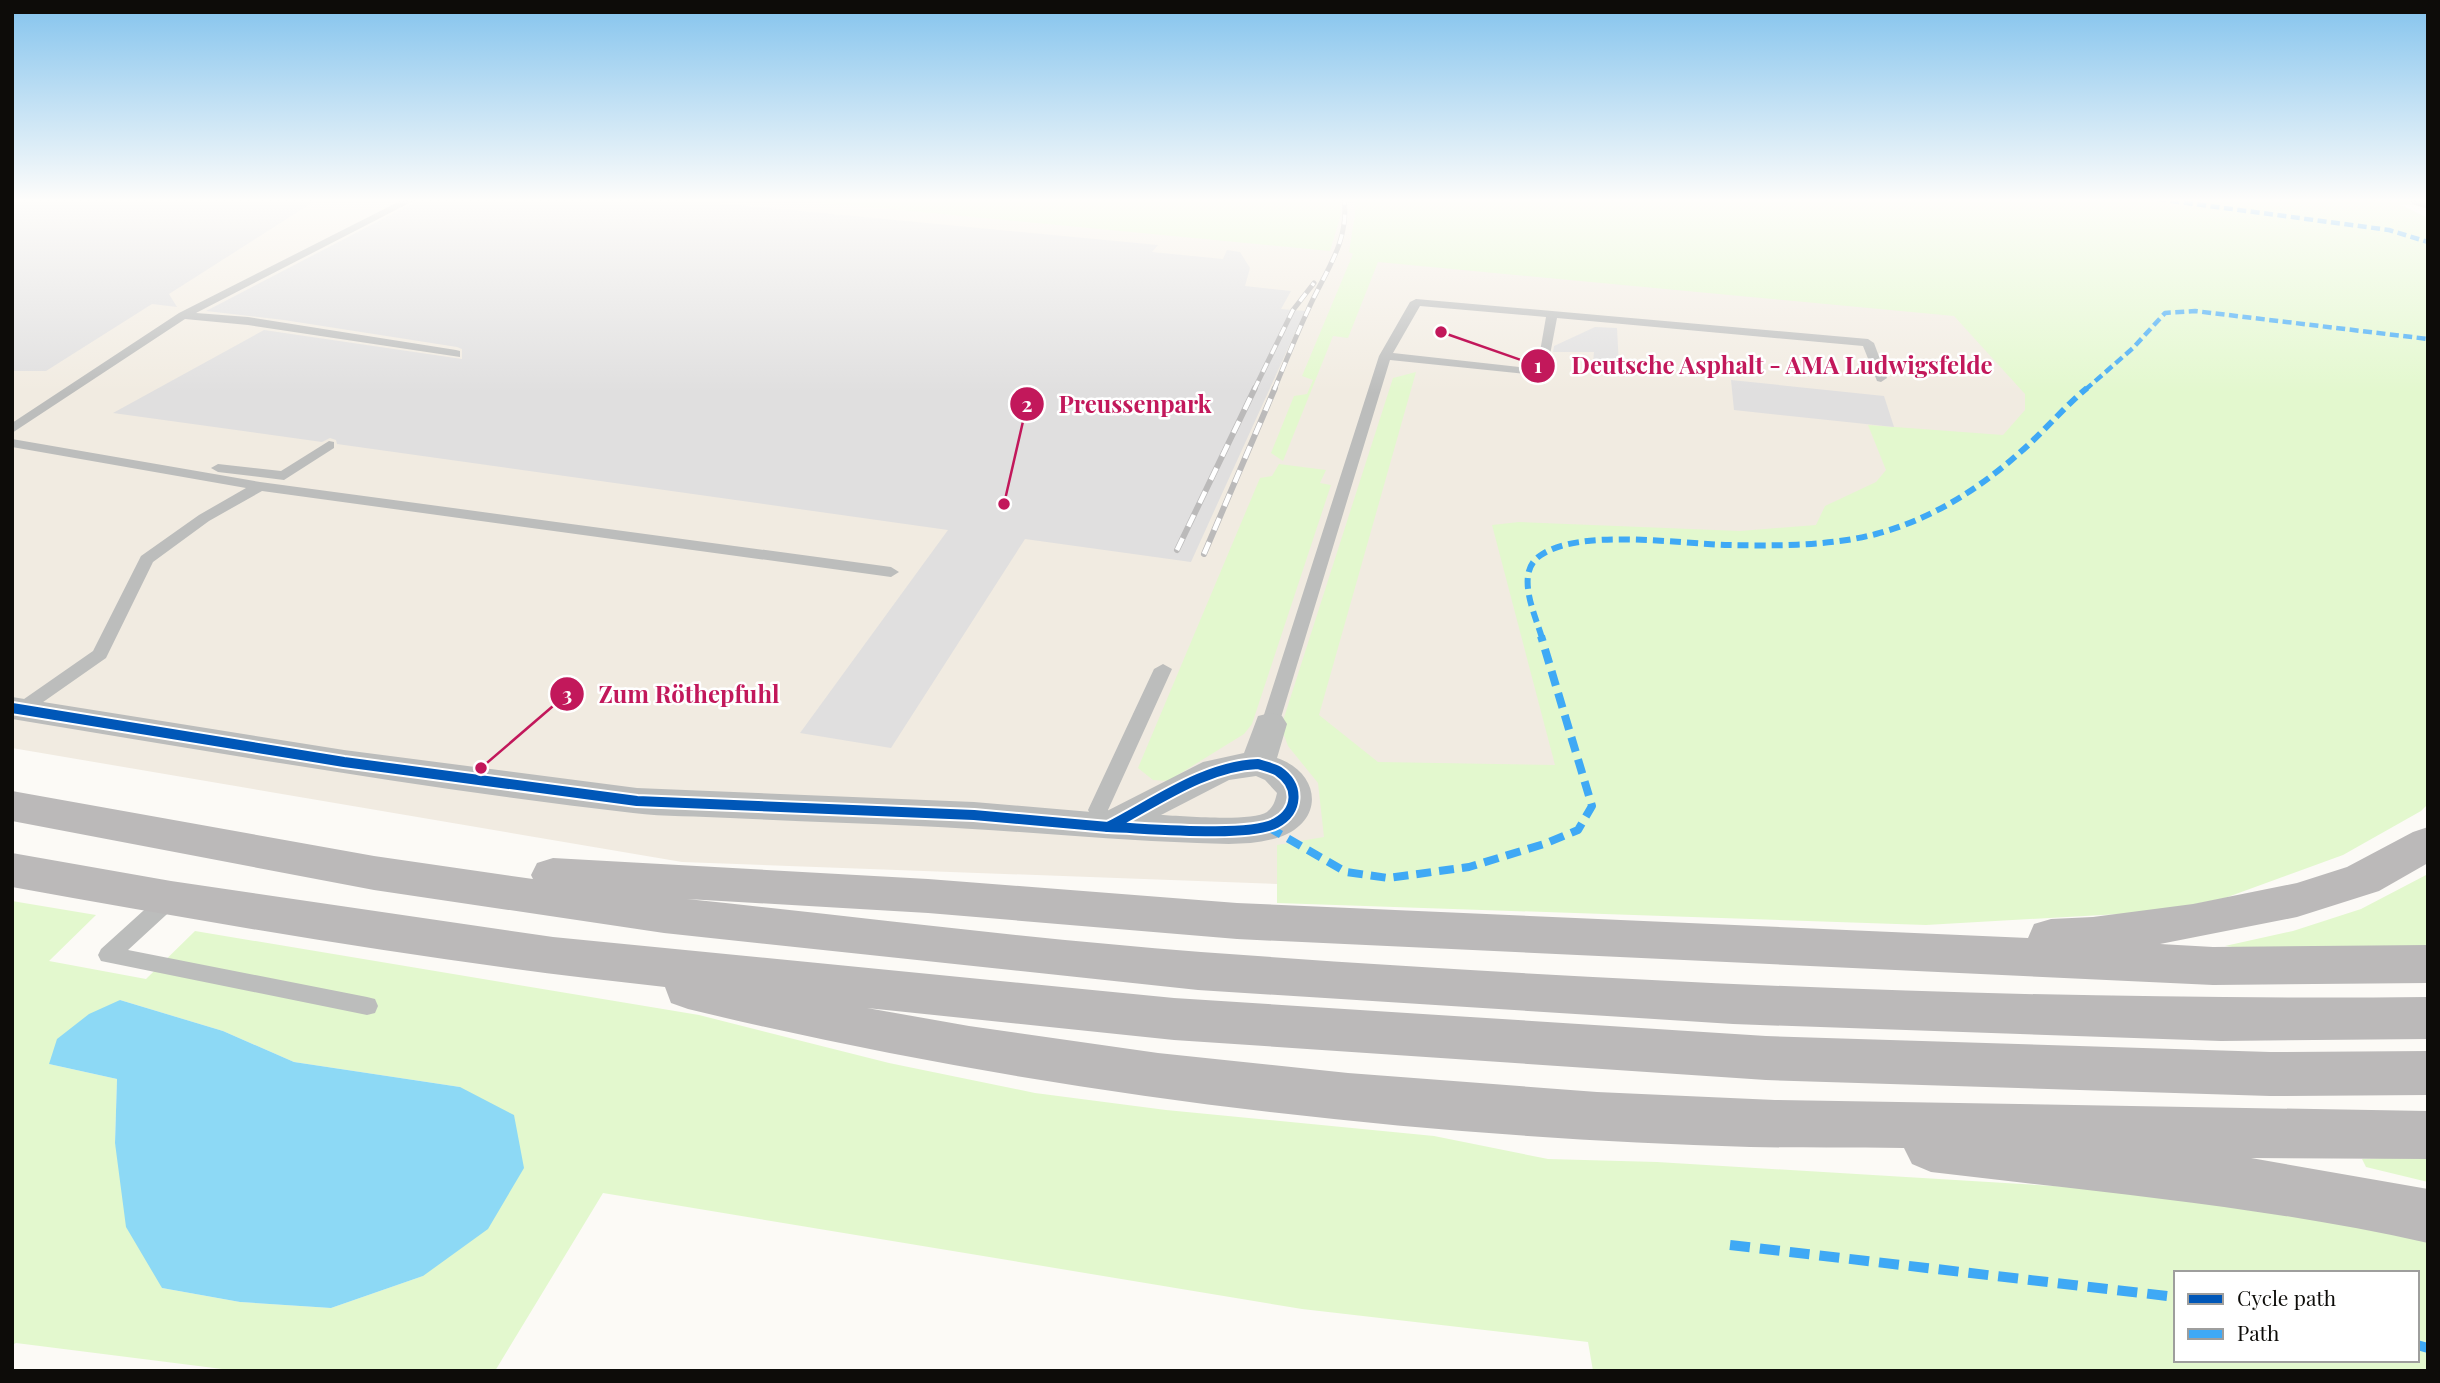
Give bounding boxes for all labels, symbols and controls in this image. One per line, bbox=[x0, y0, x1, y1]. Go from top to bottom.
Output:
callout: Deutsche Asphalt - AMA Ludwigsfelde bbox=[1521, 343, 2007, 388]
text: Deutsche Asphalt - AMA Ludwigsfelde bbox=[1571, 348, 1993, 380]
text: 1 bbox=[1534, 350, 1542, 378]
callout: Preussenpark bbox=[1010, 382, 1226, 427]
text: Preussenpark bbox=[1058, 387, 1213, 419]
text: 2 bbox=[1022, 389, 1033, 417]
callout: Zum Röthepfuhl bbox=[549, 672, 793, 717]
text: Zum Röthepfuhl bbox=[599, 677, 780, 709]
text: 3 bbox=[562, 679, 572, 707]
legend bbox=[2174, 1271, 2419, 1362]
text: Cycle path bbox=[2237, 1283, 2337, 1311]
text: Path bbox=[2237, 1318, 2280, 1346]

